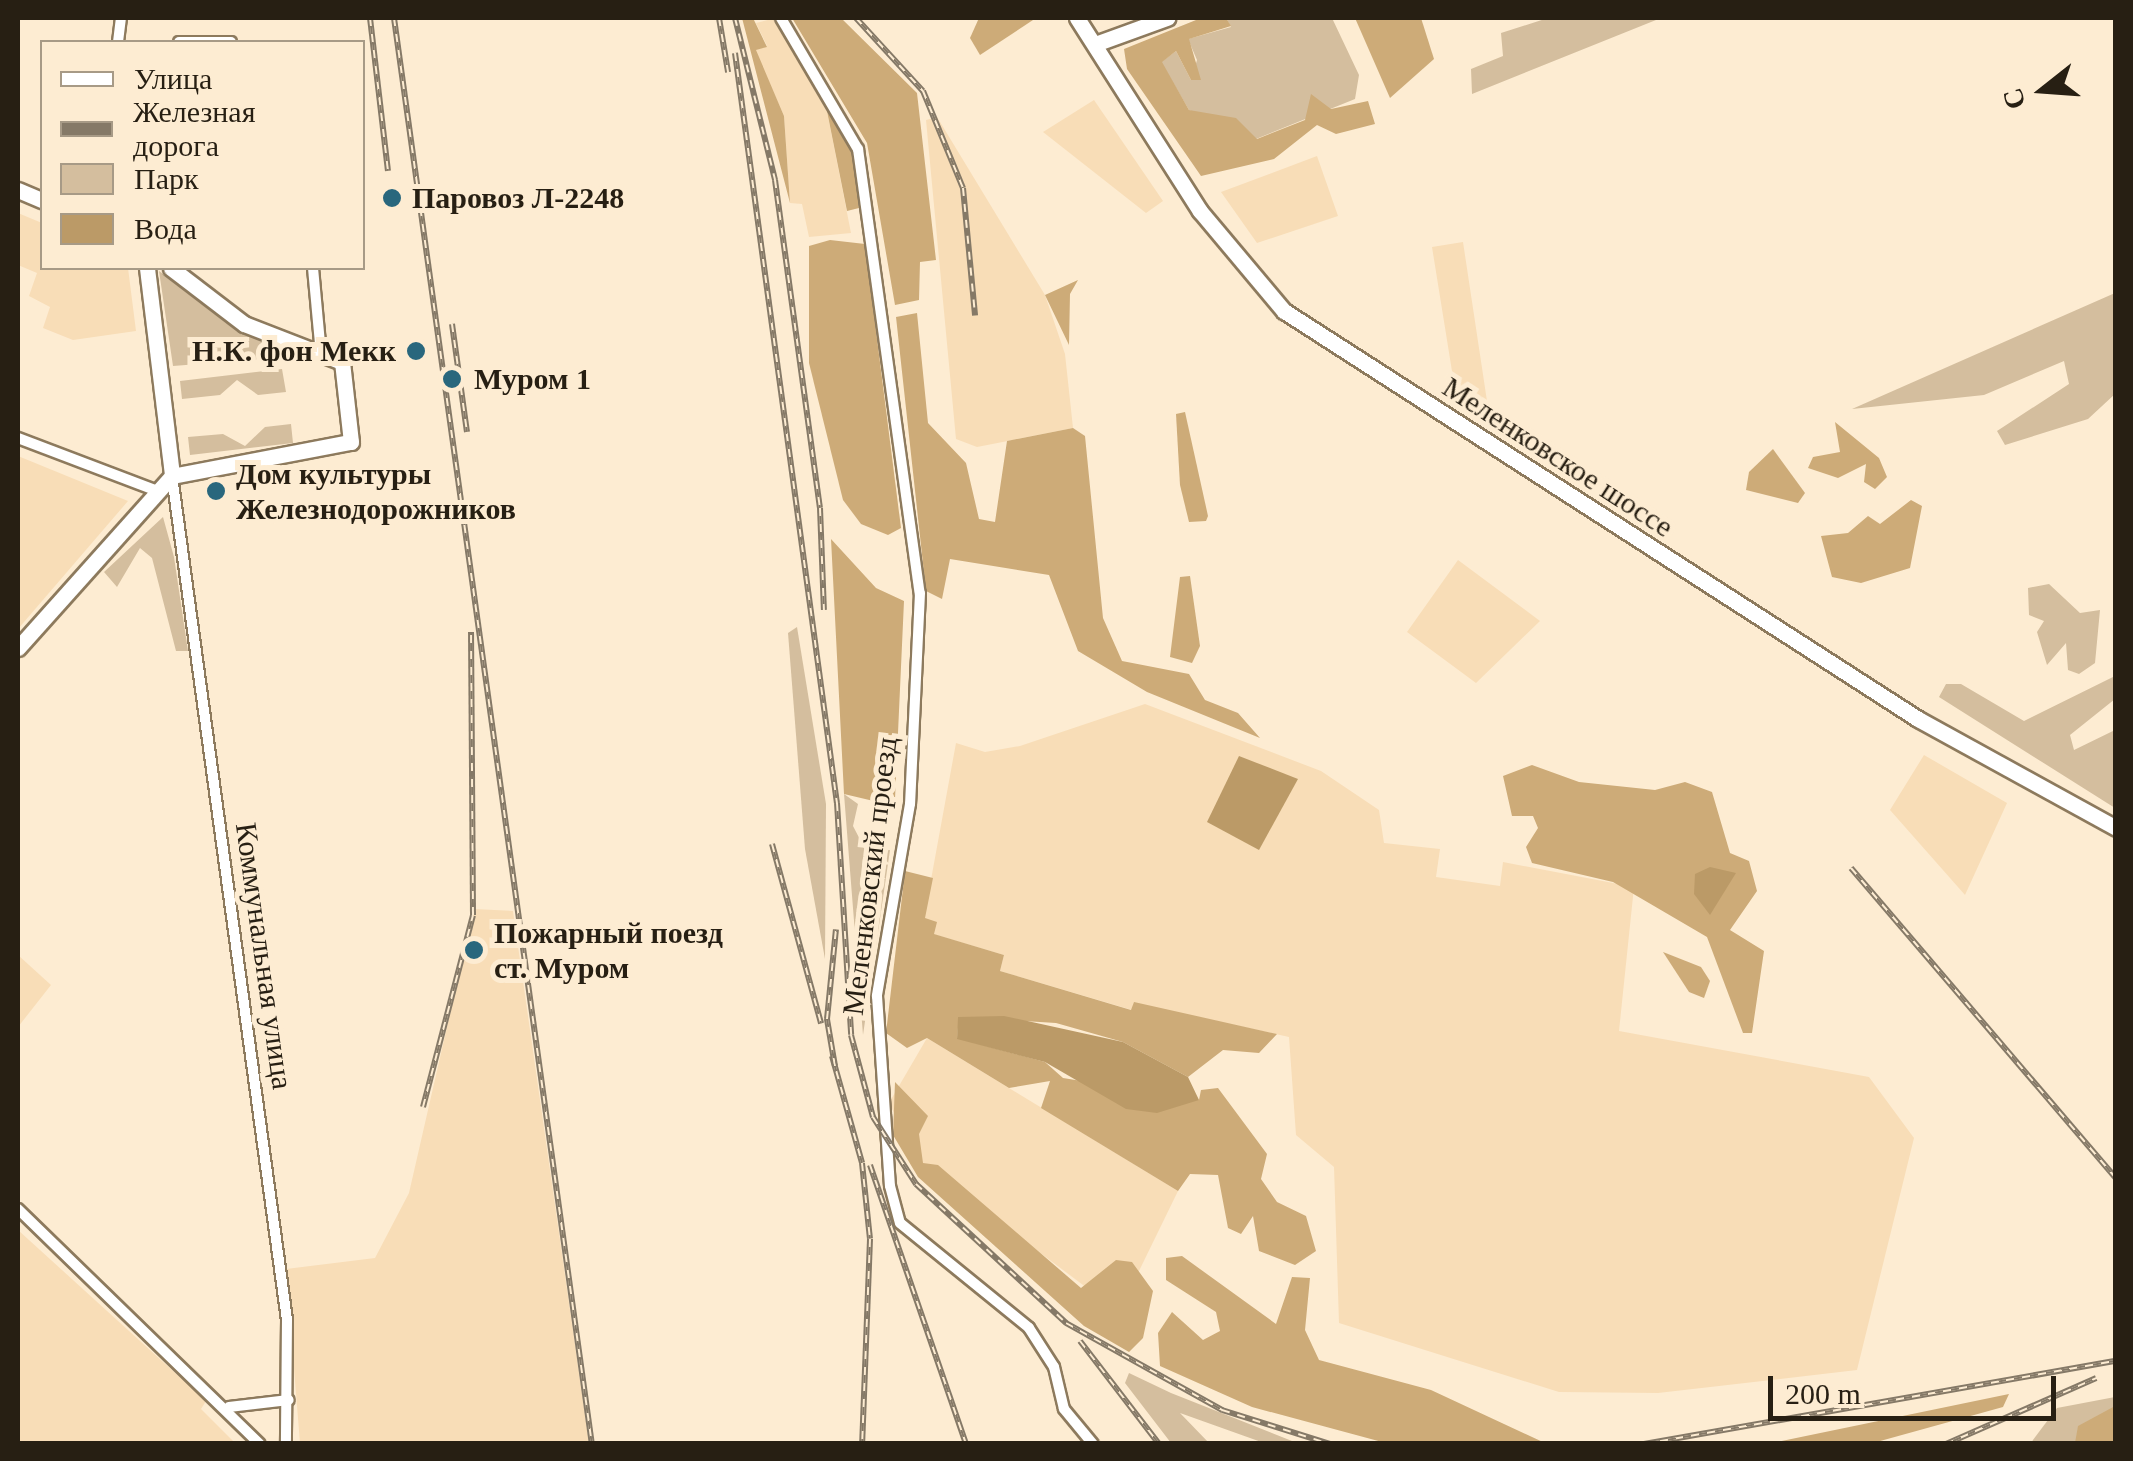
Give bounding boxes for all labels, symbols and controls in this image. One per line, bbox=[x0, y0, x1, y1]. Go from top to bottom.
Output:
legend bbox=[40, 40, 365, 270]
north arrow bbox=[1993, 40, 2093, 140]
text: Улица bbox=[134, 62, 212, 95]
text: С bbox=[1996, 85, 2032, 113]
text: Железная дорога bbox=[133, 95, 255, 162]
text: Парк bbox=[134, 162, 199, 195]
place label: Паровоз Л-2248 bbox=[412, 180, 624, 216]
marker: Паровоз Л-2248 bbox=[381, 187, 403, 209]
text: Вода bbox=[134, 212, 197, 245]
place label: Н.К. фон Мекк bbox=[192, 333, 396, 369]
marker: Н.К. фон Мекк bbox=[405, 340, 427, 362]
place label: Муром 1 bbox=[474, 361, 591, 397]
marker: Муром 1 bbox=[439, 366, 465, 392]
street label: Меленковское шоссе bbox=[1436, 369, 1680, 545]
place label: Дом культуры Железнодорожников bbox=[236, 456, 516, 526]
marker: Дом культуры Железнодорожников bbox=[205, 480, 227, 502]
street label: Меленковский проезд bbox=[835, 735, 905, 1017]
street label: Коммунальная улица bbox=[227, 820, 301, 1092]
place label: Пожарный поезд ст. Муром bbox=[494, 915, 723, 986]
marker: Пожарный поезд ст. Муром bbox=[463, 939, 485, 961]
scale bar bbox=[1773, 1356, 2060, 1418]
text: 200 m bbox=[1785, 1377, 1861, 1410]

